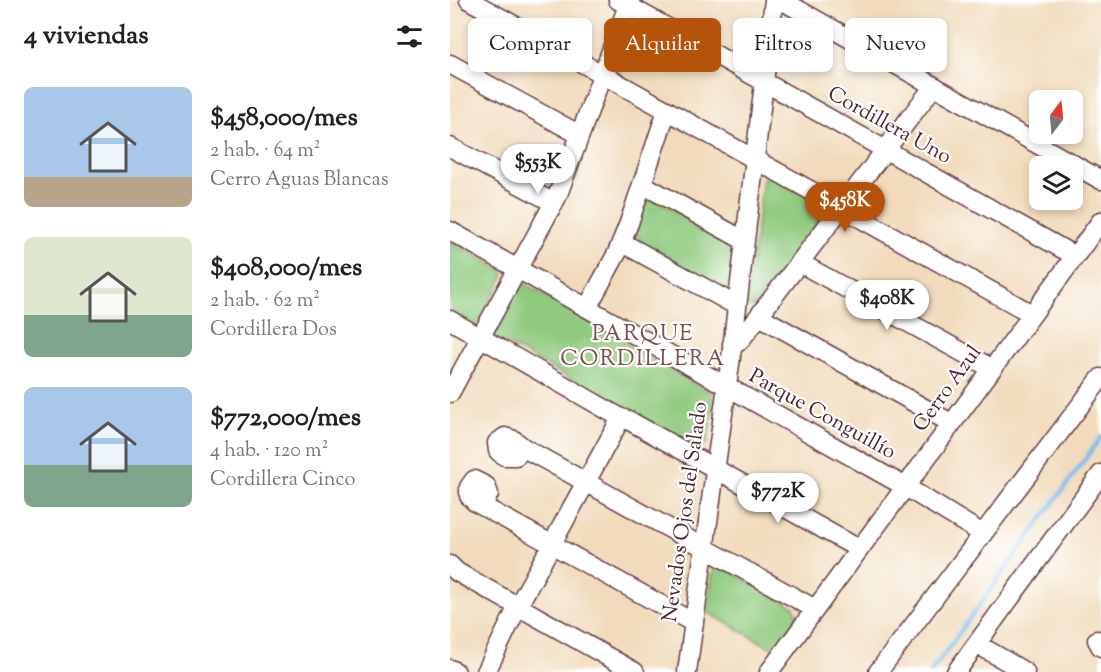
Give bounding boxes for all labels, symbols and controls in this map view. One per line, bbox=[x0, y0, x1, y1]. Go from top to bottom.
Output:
text: 4 viviendas bbox=[24, 18, 148, 55]
chip: Comprar bbox=[468, 18, 592, 72]
chip: Alquilar bbox=[604, 18, 721, 72]
chip: Filtros bbox=[733, 18, 833, 72]
chip: Nuevo bbox=[845, 18, 947, 72]
icon: filters bbox=[393, 20, 426, 53]
street label: Cordillera Uno bbox=[822, 80, 956, 172]
north arrow bbox=[1029, 90, 1083, 144]
map controls bbox=[1029, 90, 1083, 210]
text: $458,000/mes bbox=[210, 100, 358, 137]
icon: home bbox=[72, 111, 144, 183]
text: 2 hab. · 64 m² bbox=[210, 137, 321, 166]
pin: $553K bbox=[496, 144, 580, 195]
text: $553K bbox=[514, 149, 562, 178]
button: layers bbox=[1029, 156, 1083, 210]
text: Cerro Aguas Blancas bbox=[210, 166, 389, 195]
pin: $458K bbox=[803, 182, 887, 233]
text: $458K bbox=[819, 187, 871, 216]
text: $408,000/mes bbox=[210, 250, 362, 287]
icon: home bbox=[72, 261, 144, 333]
pin: $408K bbox=[845, 280, 929, 331]
text: $408K bbox=[859, 285, 915, 314]
text: 2 hab. · 62 m² bbox=[210, 287, 320, 316]
text: Cordillera Dos bbox=[210, 316, 337, 345]
district label: PARQUE CORDILLERA bbox=[560, 319, 726, 376]
street label: Cerro Azul bbox=[906, 339, 990, 439]
street label: Parque Conguillío bbox=[743, 362, 901, 468]
text: $772,000/mes bbox=[210, 400, 361, 437]
street label: Nevados Ojos del Salado bbox=[656, 400, 716, 624]
icon: home bbox=[72, 411, 144, 483]
text: 4 hab. · 120 m² bbox=[210, 437, 328, 466]
text: Cordillera Cinco bbox=[210, 466, 355, 495]
pin: $772K bbox=[736, 473, 820, 524]
text: $772K bbox=[751, 478, 805, 507]

